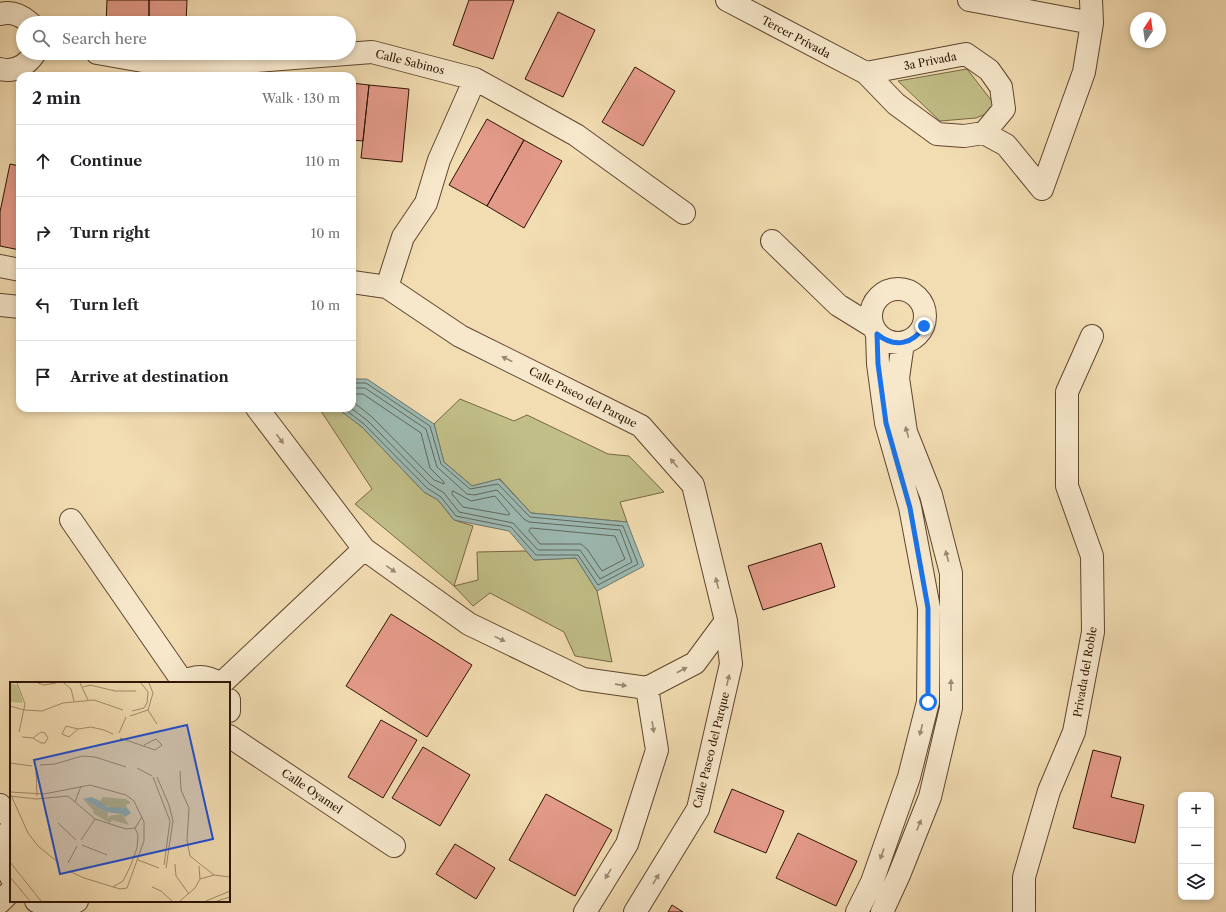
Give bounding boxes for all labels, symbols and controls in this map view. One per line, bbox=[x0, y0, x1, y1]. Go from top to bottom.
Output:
north arrow bbox=[1130, 12, 1166, 48]
street label: Tercer Privada bbox=[759, 13, 833, 61]
search box bbox=[16, 16, 356, 60]
icon: search bbox=[30, 27, 52, 49]
text: Search here bbox=[62, 29, 147, 48]
street label: Calle Sabinos bbox=[374, 47, 446, 77]
street label: 3a Privada bbox=[902, 49, 958, 73]
text: 2 min bbox=[32, 88, 81, 108]
text: Walk · 130 m bbox=[262, 90, 340, 106]
icon: ahead bbox=[32, 150, 54, 172]
text: Continue bbox=[70, 151, 142, 170]
text: 110 m bbox=[305, 153, 340, 169]
icon: right bbox=[32, 222, 54, 244]
text: Turn right bbox=[70, 223, 150, 242]
text: 10 m bbox=[311, 225, 340, 241]
icon: left bbox=[32, 294, 54, 316]
text: Turn left bbox=[70, 295, 139, 314]
text: 10 m bbox=[311, 297, 340, 313]
route end bbox=[915, 317, 933, 335]
one-way arrow bbox=[501, 355, 512, 362]
street label: Calle Paseo del Parque bbox=[527, 364, 639, 430]
icon: arrive bbox=[32, 366, 54, 388]
text: Arrive at destination bbox=[70, 367, 229, 386]
one-way arrow bbox=[904, 426, 910, 438]
one-way arrow bbox=[276, 434, 284, 445]
one-way arrow bbox=[669, 458, 678, 469]
one-way arrow bbox=[943, 550, 949, 562]
one-way arrow bbox=[386, 565, 397, 573]
one-way arrow bbox=[713, 577, 719, 589]
street label: Privada del Roble bbox=[1070, 626, 1100, 718]
one-way arrow bbox=[495, 636, 506, 642]
one-way arrow bbox=[676, 667, 687, 673]
one-way arrow bbox=[725, 674, 731, 686]
one-way arrow bbox=[948, 678, 954, 691]
inset map bbox=[10, 682, 230, 902]
one-way arrow bbox=[615, 682, 627, 688]
street label: Calle Paseo del Parque bbox=[690, 690, 732, 810]
route start bbox=[919, 693, 937, 711]
one-way arrow bbox=[651, 721, 657, 733]
one-way arrow bbox=[918, 725, 924, 737]
street label: Calle Oyamel bbox=[279, 766, 346, 817]
map controls bbox=[1178, 792, 1214, 900]
button: + bbox=[1178, 792, 1214, 828]
one-way arrow bbox=[916, 819, 922, 830]
button: − bbox=[1178, 828, 1214, 864]
one-way arrow bbox=[878, 848, 884, 860]
button: layers bbox=[1178, 864, 1214, 900]
one-way arrow bbox=[604, 869, 612, 880]
one-way arrow bbox=[652, 873, 659, 885]

